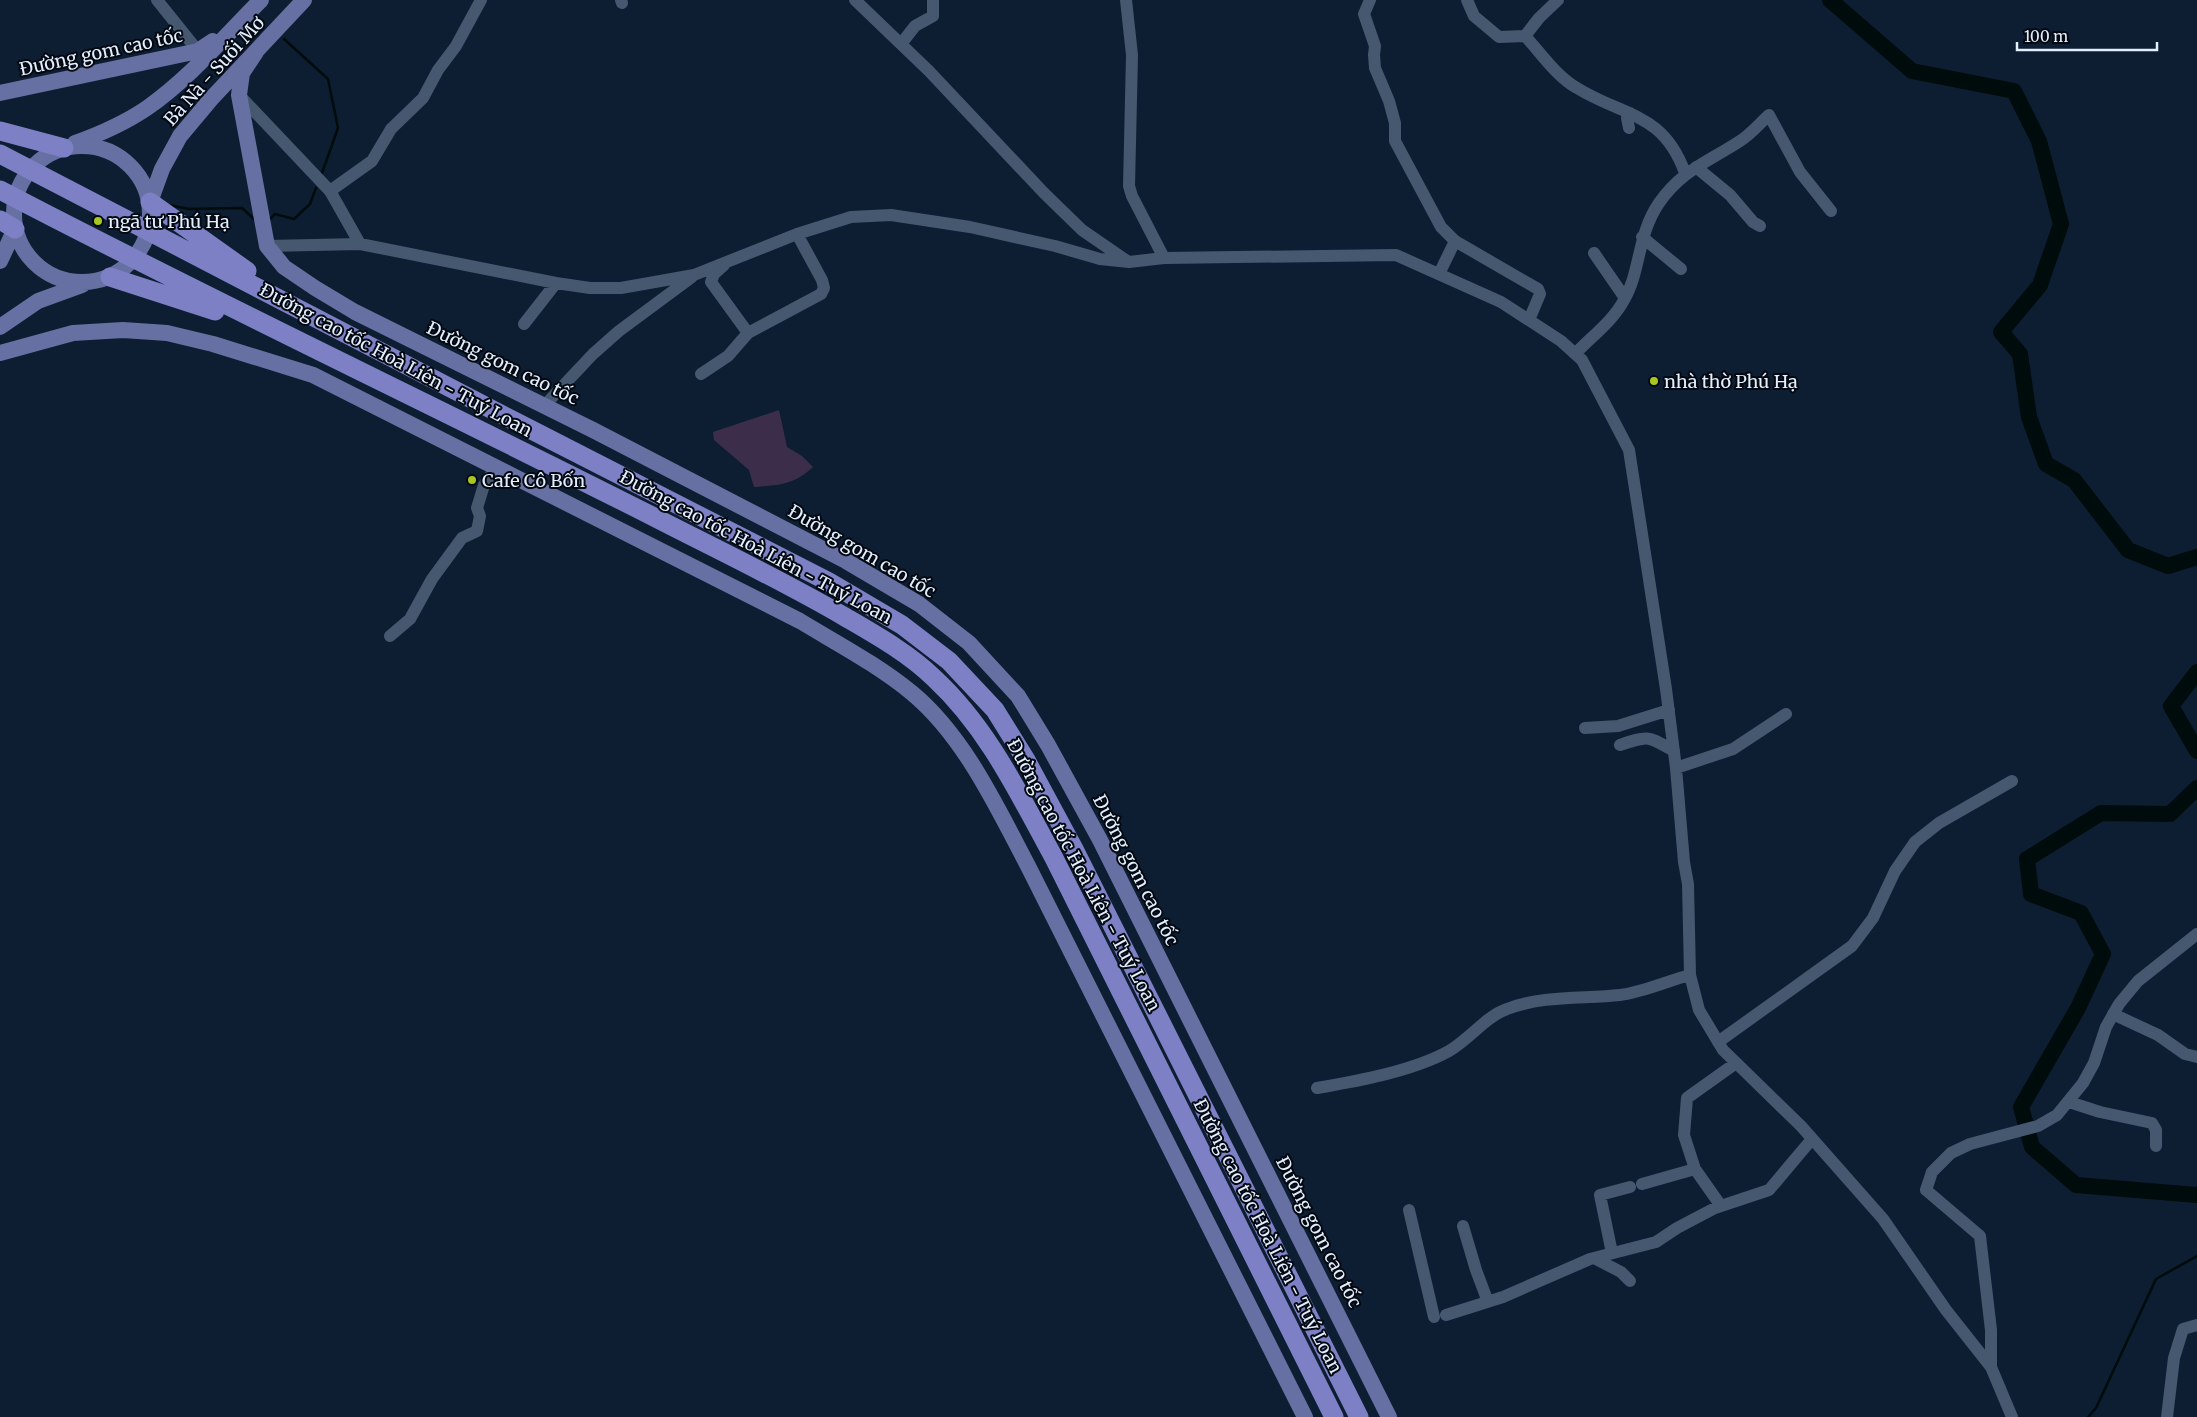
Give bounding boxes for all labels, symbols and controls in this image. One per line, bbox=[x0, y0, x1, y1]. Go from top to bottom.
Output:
street label: Bà Nà - Suối Mơ bbox=[159, 11, 269, 130]
scale bar bbox=[2017, 20, 2157, 52]
street label: Đường gom cao tốc bbox=[17, 23, 185, 81]
text: 100 m bbox=[2024, 27, 2068, 46]
place label: ngã tư Phú Hạ bbox=[108, 210, 230, 233]
marker: ngã tư Phú Hạ bbox=[92, 215, 104, 227]
street label: Đường cao tốc Hoà Liên - Tuý Loan bbox=[256, 278, 536, 442]
street label: Đường gom cao tốc bbox=[423, 316, 583, 410]
place label: nhà thờ Phú Hạ bbox=[1664, 370, 1798, 393]
marker: nhà thờ Phú Hạ bbox=[1648, 375, 1660, 387]
street label: Đường cao tốc Hoà Liên - Tuý Loan bbox=[616, 465, 896, 629]
place label: Cafe Cô Bốn bbox=[482, 469, 585, 492]
marker: Cafe Cô Bốn bbox=[466, 474, 478, 486]
street label: Đường gom cao tốc bbox=[784, 499, 940, 603]
street label: Đường cao tốc Hoà Liên - Tuý Loan bbox=[1002, 735, 1166, 1015]
street label: Đường gom cao tốc bbox=[1088, 791, 1184, 949]
street label: Đường cao tốc Hoà Liên - Tuý Loan bbox=[1188, 1095, 1348, 1377]
street label: Đường gom cao tốc bbox=[1271, 1153, 1367, 1311]

